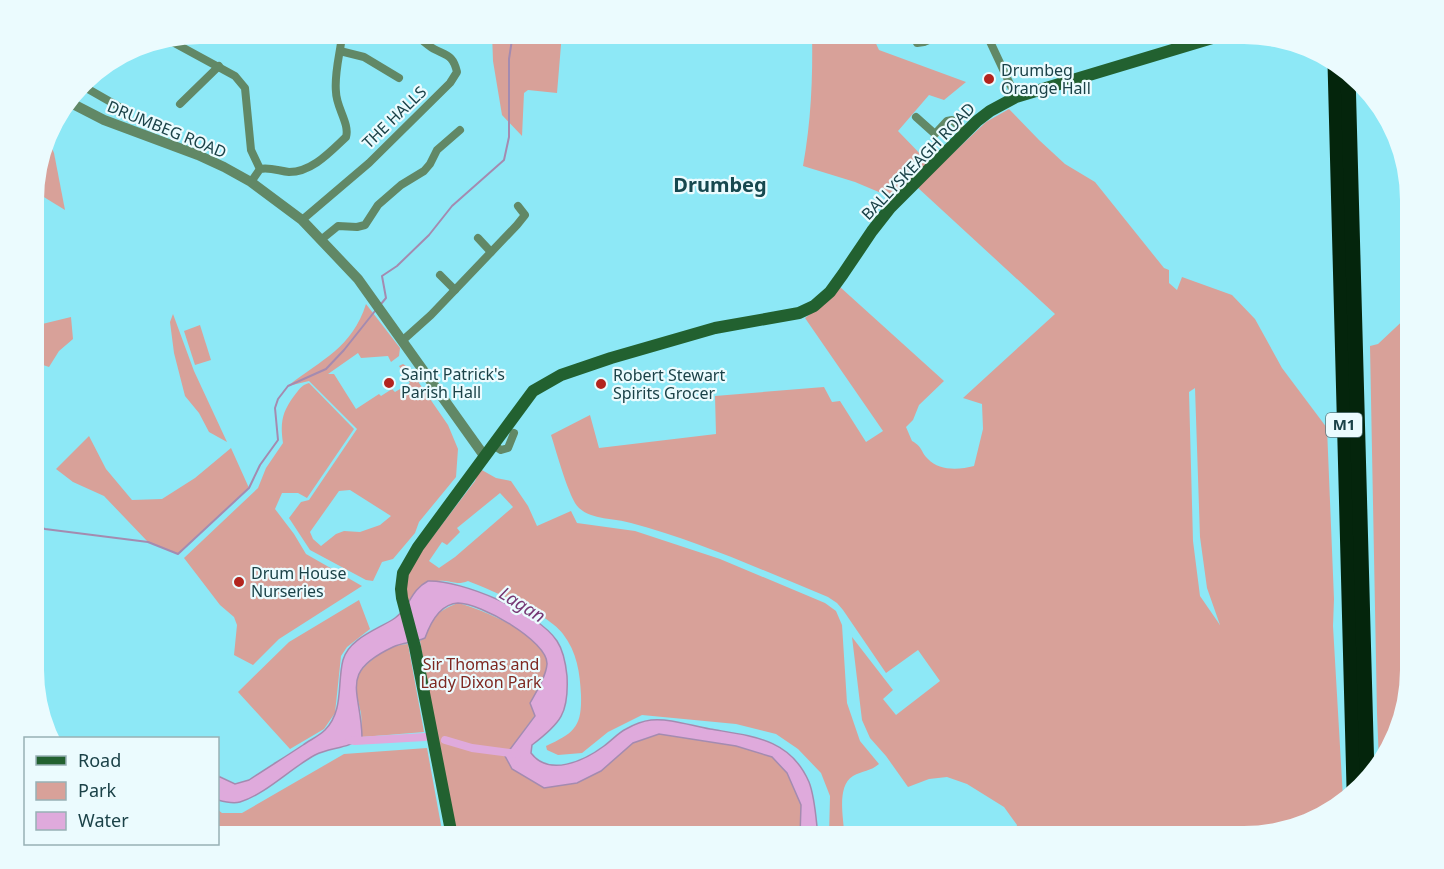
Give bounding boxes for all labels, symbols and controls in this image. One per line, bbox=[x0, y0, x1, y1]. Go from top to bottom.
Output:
place label: Drumbeg Orange Hall bbox=[1001, 59, 1091, 99]
marker: Drumbeg Orange Hall bbox=[982, 72, 996, 86]
street label: THE HALLS bbox=[357, 81, 431, 153]
street label: DRUMBEG ROAD bbox=[104, 95, 230, 163]
street label: BALLYSKEAGH ROAD bbox=[856, 98, 980, 224]
district label: Drumbeg bbox=[673, 171, 767, 198]
place label: Saint Patrick's Parish Hall bbox=[401, 363, 505, 403]
place label: Robert Stewart Spirits Grocer bbox=[613, 364, 725, 404]
marker: Saint Patrick's Parish Hall bbox=[382, 376, 396, 390]
marker: Robert Stewart Spirits Grocer bbox=[594, 377, 608, 391]
road number: M1 bbox=[1326, 413, 1362, 437]
place label: Drum House Nurseries bbox=[251, 562, 346, 602]
marker: Drum House Nurseries bbox=[232, 575, 246, 589]
water label: Lagan bbox=[495, 581, 550, 628]
park label: Sir Thomas and Lady Dixon Park bbox=[420, 653, 542, 693]
legend bbox=[24, 737, 219, 845]
text: Road bbox=[78, 748, 121, 772]
text: Park bbox=[78, 778, 116, 802]
text: Water bbox=[78, 808, 129, 832]

